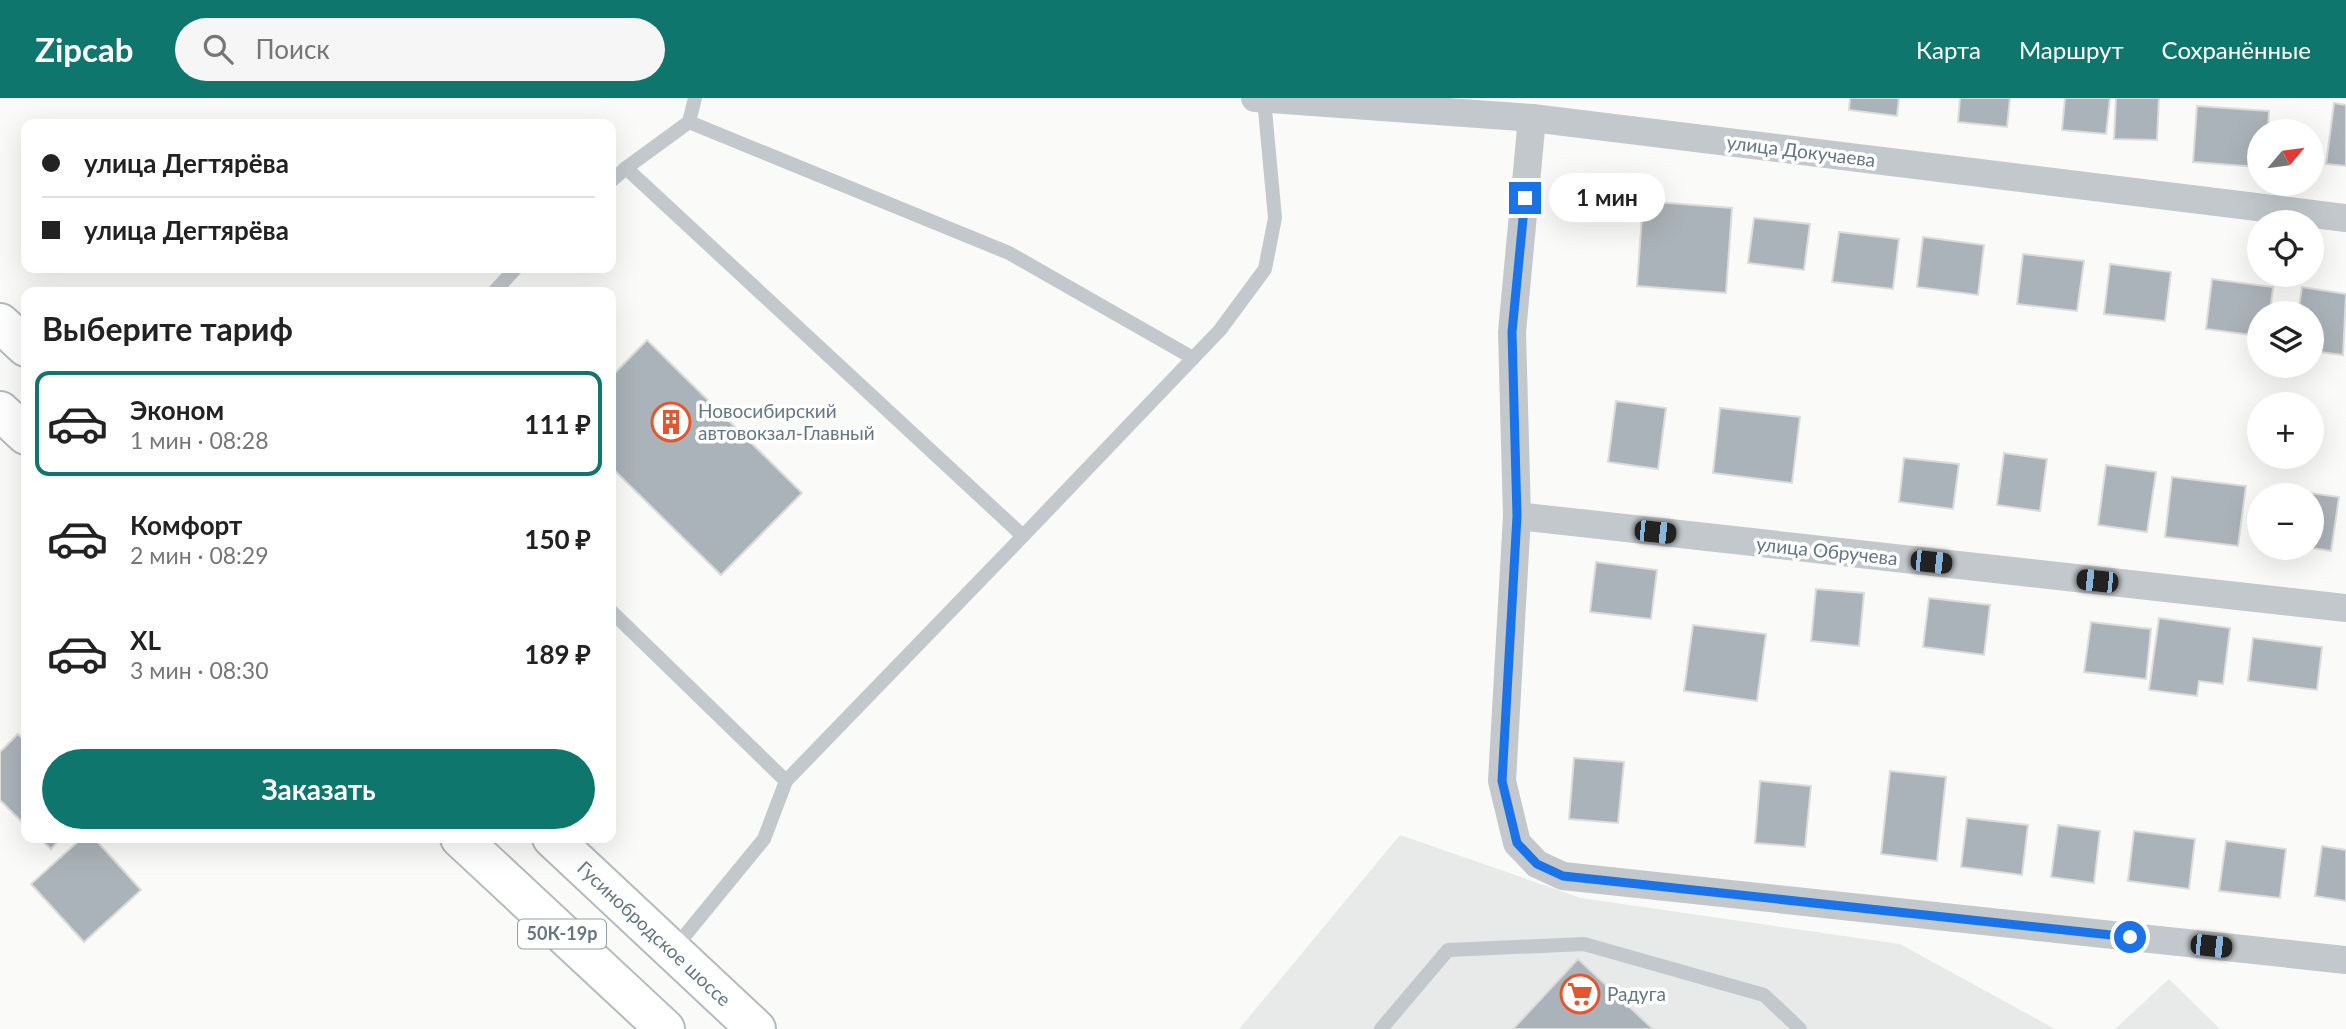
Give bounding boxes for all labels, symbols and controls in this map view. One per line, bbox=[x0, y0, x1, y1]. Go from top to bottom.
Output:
search box bbox=[175, 18, 665, 81]
text: Zipcab bbox=[35, 29, 133, 69]
icon: search bbox=[199, 30, 237, 68]
text: Поиск bbox=[255, 33, 330, 65]
text: Карта bbox=[1916, 35, 1981, 64]
text: Маршрут bbox=[2019, 35, 2124, 64]
text: Сохранённые bbox=[2162, 35, 2311, 64]
north arrow bbox=[2247, 119, 2324, 196]
map controls bbox=[2247, 119, 2324, 560]
street label: улица Докучаева bbox=[1725, 130, 1877, 171]
text: улица Дегтярёва bbox=[84, 147, 289, 179]
callout: 1 мин bbox=[1550, 174, 1665, 222]
route end bbox=[1509, 182, 1541, 214]
text: 1 мин bbox=[1576, 183, 1638, 211]
button: locate bbox=[2247, 210, 2324, 287]
text: улица Дегтярёва bbox=[84, 214, 289, 246]
button: layers bbox=[2247, 301, 2324, 378]
text: Выберите тариф bbox=[42, 309, 293, 348]
icon: car bbox=[46, 392, 109, 455]
button: + bbox=[2247, 392, 2324, 469]
text: Эконом bbox=[130, 394, 224, 426]
place label: Новосибирский автовокзал-Главный bbox=[698, 399, 875, 444]
building icon: Новосибирский автовокзал-Главный bbox=[650, 401, 692, 443]
text: 111 ₽ bbox=[524, 408, 591, 440]
text: 1 мин · 08:28 bbox=[130, 426, 269, 454]
button: − bbox=[2247, 483, 2324, 560]
icon: car bbox=[46, 507, 109, 570]
text: Комфорт bbox=[130, 509, 242, 541]
car bbox=[1634, 519, 1677, 545]
text: 150 ₽ bbox=[524, 523, 591, 555]
street label: улица Обручева bbox=[1755, 532, 1899, 569]
text: 2 мин · 08:29 bbox=[130, 541, 269, 569]
car bbox=[1910, 549, 1953, 575]
car bbox=[2076, 568, 2119, 594]
icon: car bbox=[46, 622, 109, 685]
text: XL bbox=[130, 624, 161, 656]
text: 189 ₽ bbox=[524, 638, 591, 670]
text: 3 мин · 08:30 bbox=[130, 656, 269, 684]
button: Заказать bbox=[42, 749, 595, 829]
street label: Гусинобродское шоссе bbox=[573, 856, 736, 1011]
road number: 50К-19р bbox=[518, 920, 606, 948]
route start bbox=[2114, 921, 2146, 953]
car bbox=[2190, 933, 2233, 959]
supermarket icon: Радуга bbox=[1559, 973, 1601, 1015]
place label: Радуга bbox=[1607, 982, 1666, 1005]

